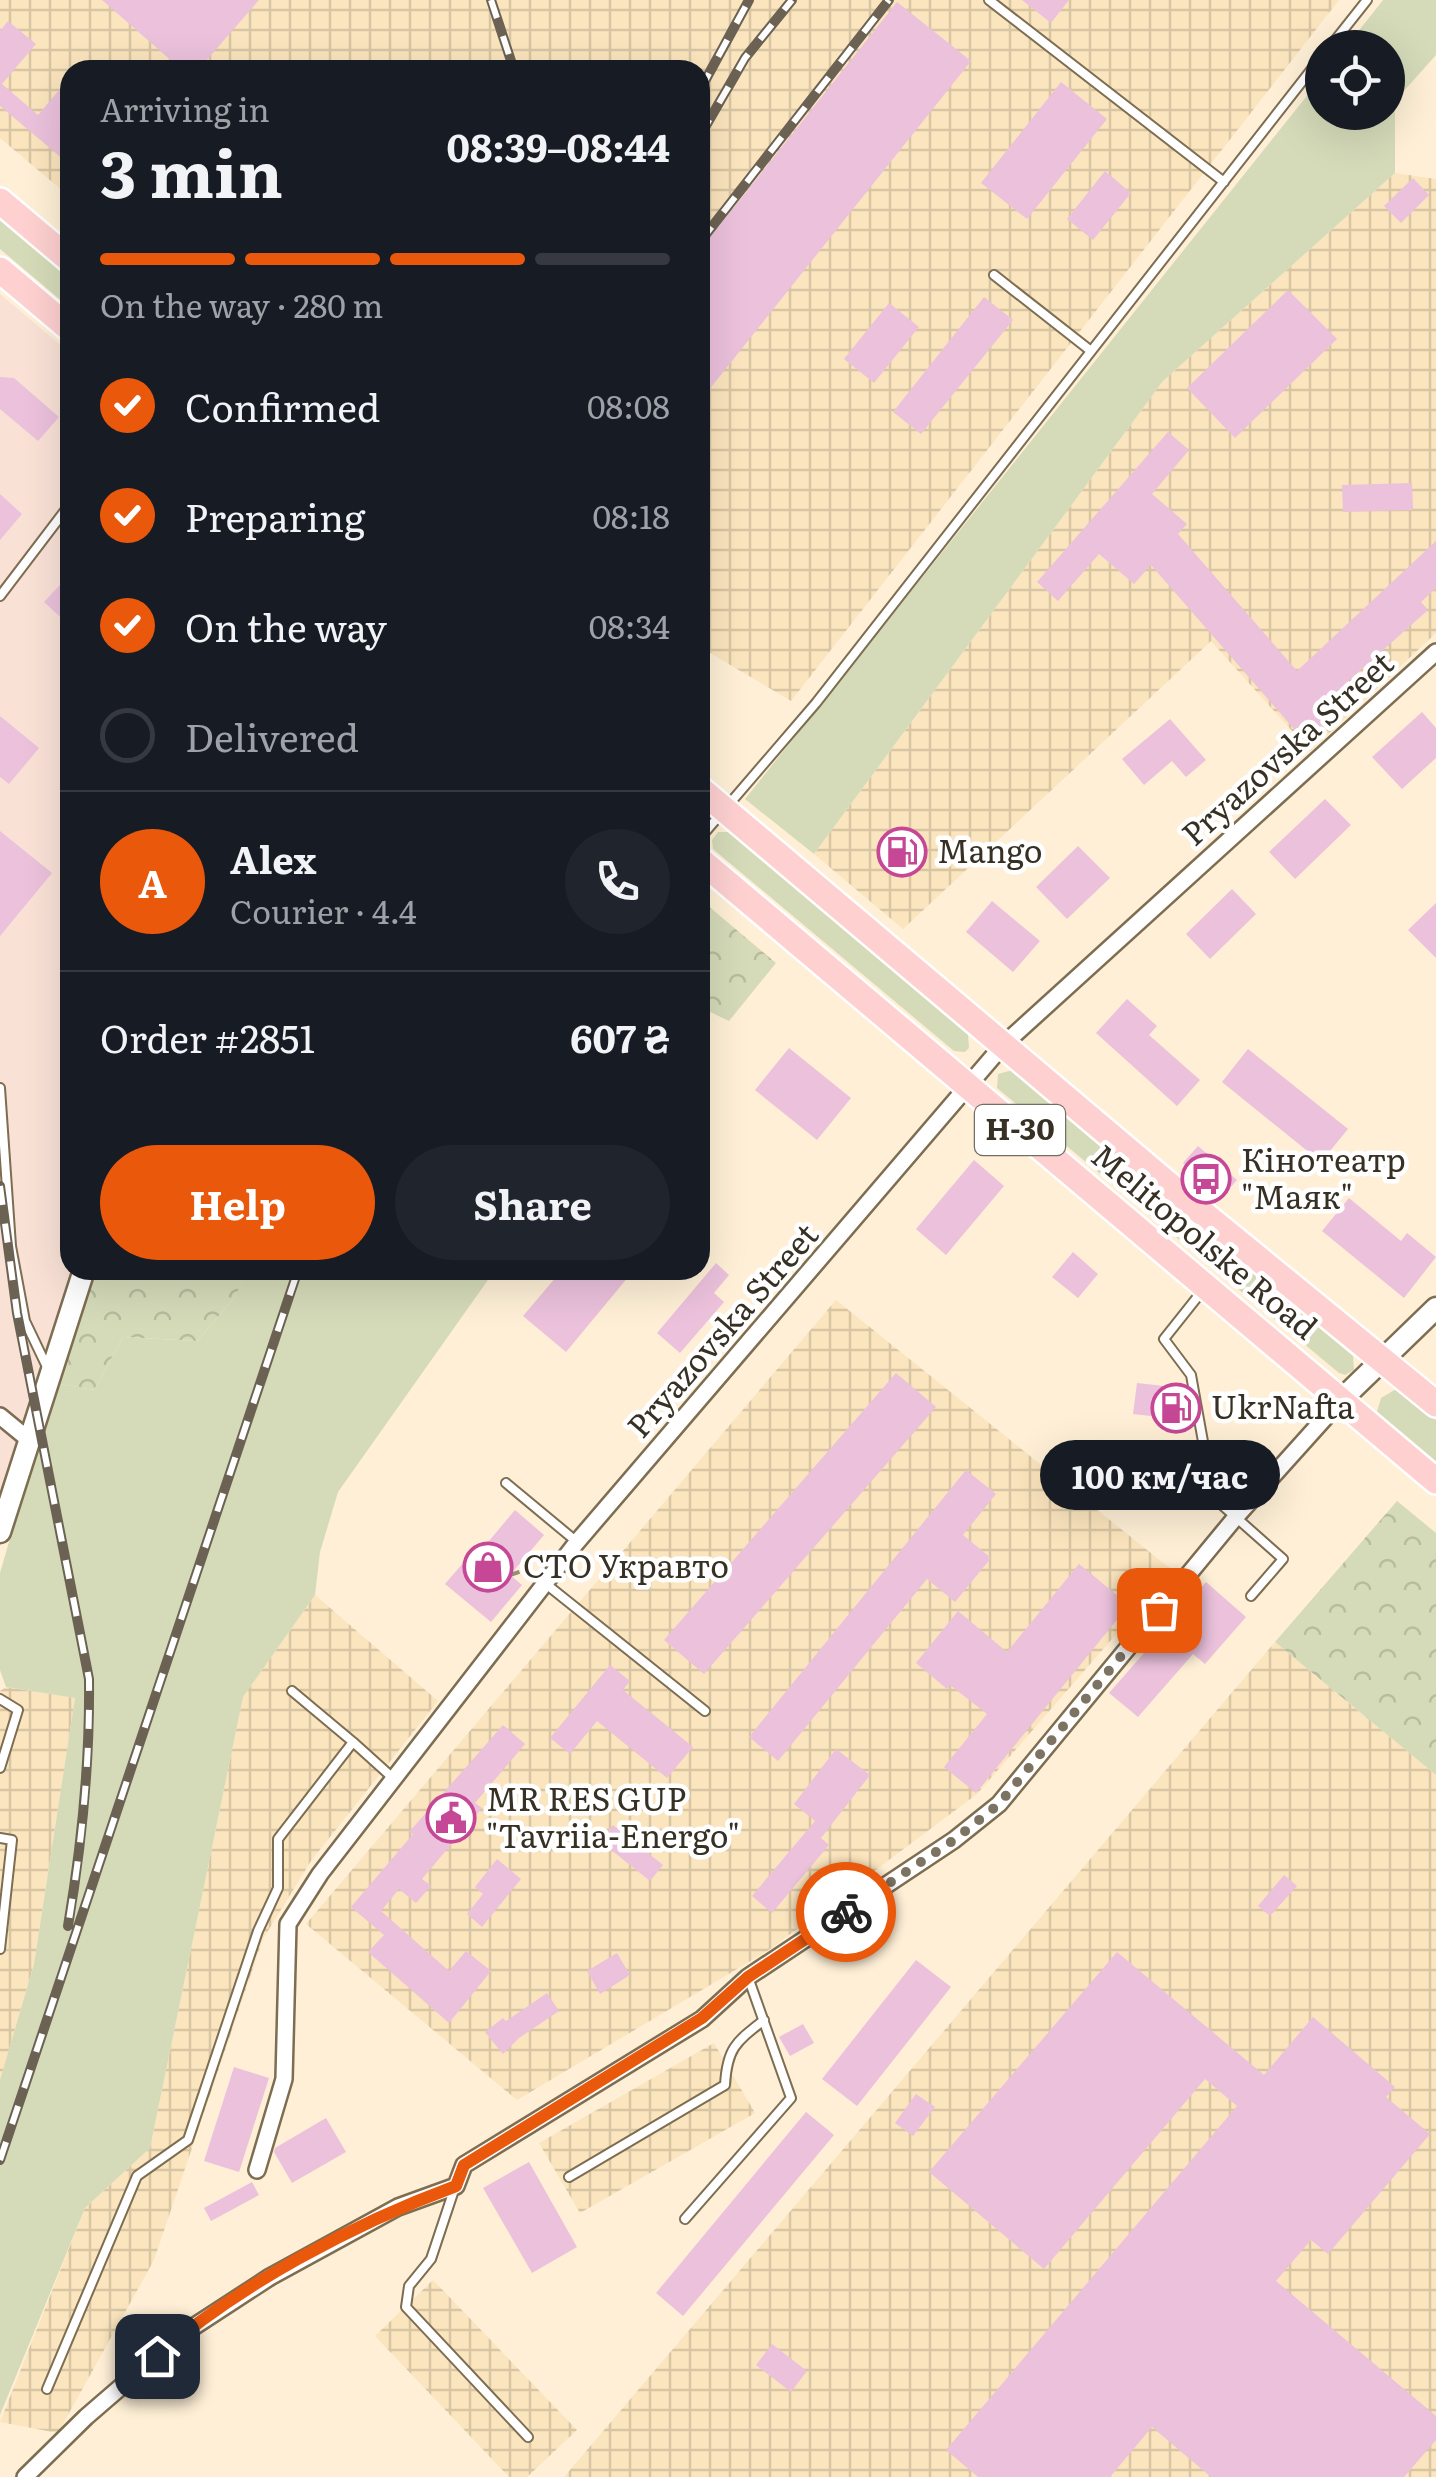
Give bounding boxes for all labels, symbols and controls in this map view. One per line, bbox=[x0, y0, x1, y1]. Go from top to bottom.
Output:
map controls bbox=[1305, 30, 1405, 130]
button: locate bbox=[1305, 30, 1405, 130]
text: Arriving in bbox=[100, 84, 270, 132]
text: 08:39–08:44 bbox=[447, 117, 670, 174]
text: 3 min bbox=[100, 121, 283, 218]
text: On the way · 280 m bbox=[100, 280, 383, 328]
text: Confirmed bbox=[185, 377, 380, 434]
icon: check bbox=[100, 378, 155, 433]
text: 08:08 bbox=[587, 381, 670, 429]
text: Preparing bbox=[185, 487, 365, 544]
icon: check bbox=[100, 488, 155, 543]
text: 08:18 bbox=[593, 491, 670, 539]
text: On the way bbox=[185, 597, 387, 654]
icon: check bbox=[100, 598, 155, 653]
text: 08:34 bbox=[589, 601, 670, 649]
street label: Pryazovska Street bbox=[1169, 638, 1403, 855]
text: Delivered bbox=[185, 707, 359, 764]
place label: Mango bbox=[937, 825, 1043, 873]
fuel station icon: Mango bbox=[876, 826, 928, 878]
text: Alex bbox=[230, 829, 316, 886]
button: phone bbox=[565, 829, 670, 934]
text: A bbox=[138, 853, 167, 910]
text: Courier · 4.4 bbox=[230, 886, 417, 934]
text: Order #2851 bbox=[100, 1008, 315, 1065]
text: 607 ₴ bbox=[570, 1008, 670, 1065]
road number: Н-30 bbox=[975, 1105, 1065, 1155]
street label: Melitopolske Road bbox=[1082, 1131, 1329, 1349]
place label: Кінотеатр "Маяк" bbox=[1241, 1134, 1406, 1219]
button: Help bbox=[100, 1145, 375, 1260]
button: Share bbox=[395, 1145, 670, 1260]
bus stop icon: Кінотеатр "Маяк" bbox=[1180, 1153, 1232, 1205]
street label: Pryazovska Street bbox=[614, 1211, 828, 1447]
place label: UkrNafta bbox=[1211, 1381, 1355, 1429]
fuel station icon: UkrNafta bbox=[1150, 1382, 1202, 1434]
callout: 100 км/час bbox=[1039, 1440, 1279, 1510]
text: 100 км/час bbox=[1072, 1451, 1248, 1499]
place label: СТО Укравто bbox=[523, 1540, 729, 1588]
shop icon: СТО Укравто bbox=[462, 1541, 514, 1593]
pin bbox=[1117, 1568, 1202, 1653]
icon: bag bbox=[1132, 1583, 1187, 1638]
place label: MR RES GUP "Tavriia-Energo" bbox=[486, 1773, 740, 1858]
public building icon: MR RES GUP "Tavriia-Energo" bbox=[425, 1792, 477, 1844]
courier bbox=[796, 1862, 896, 1962]
icon: bike bbox=[819, 1885, 874, 1940]
pin bbox=[115, 2314, 200, 2399]
icon: home bbox=[130, 2329, 185, 2384]

